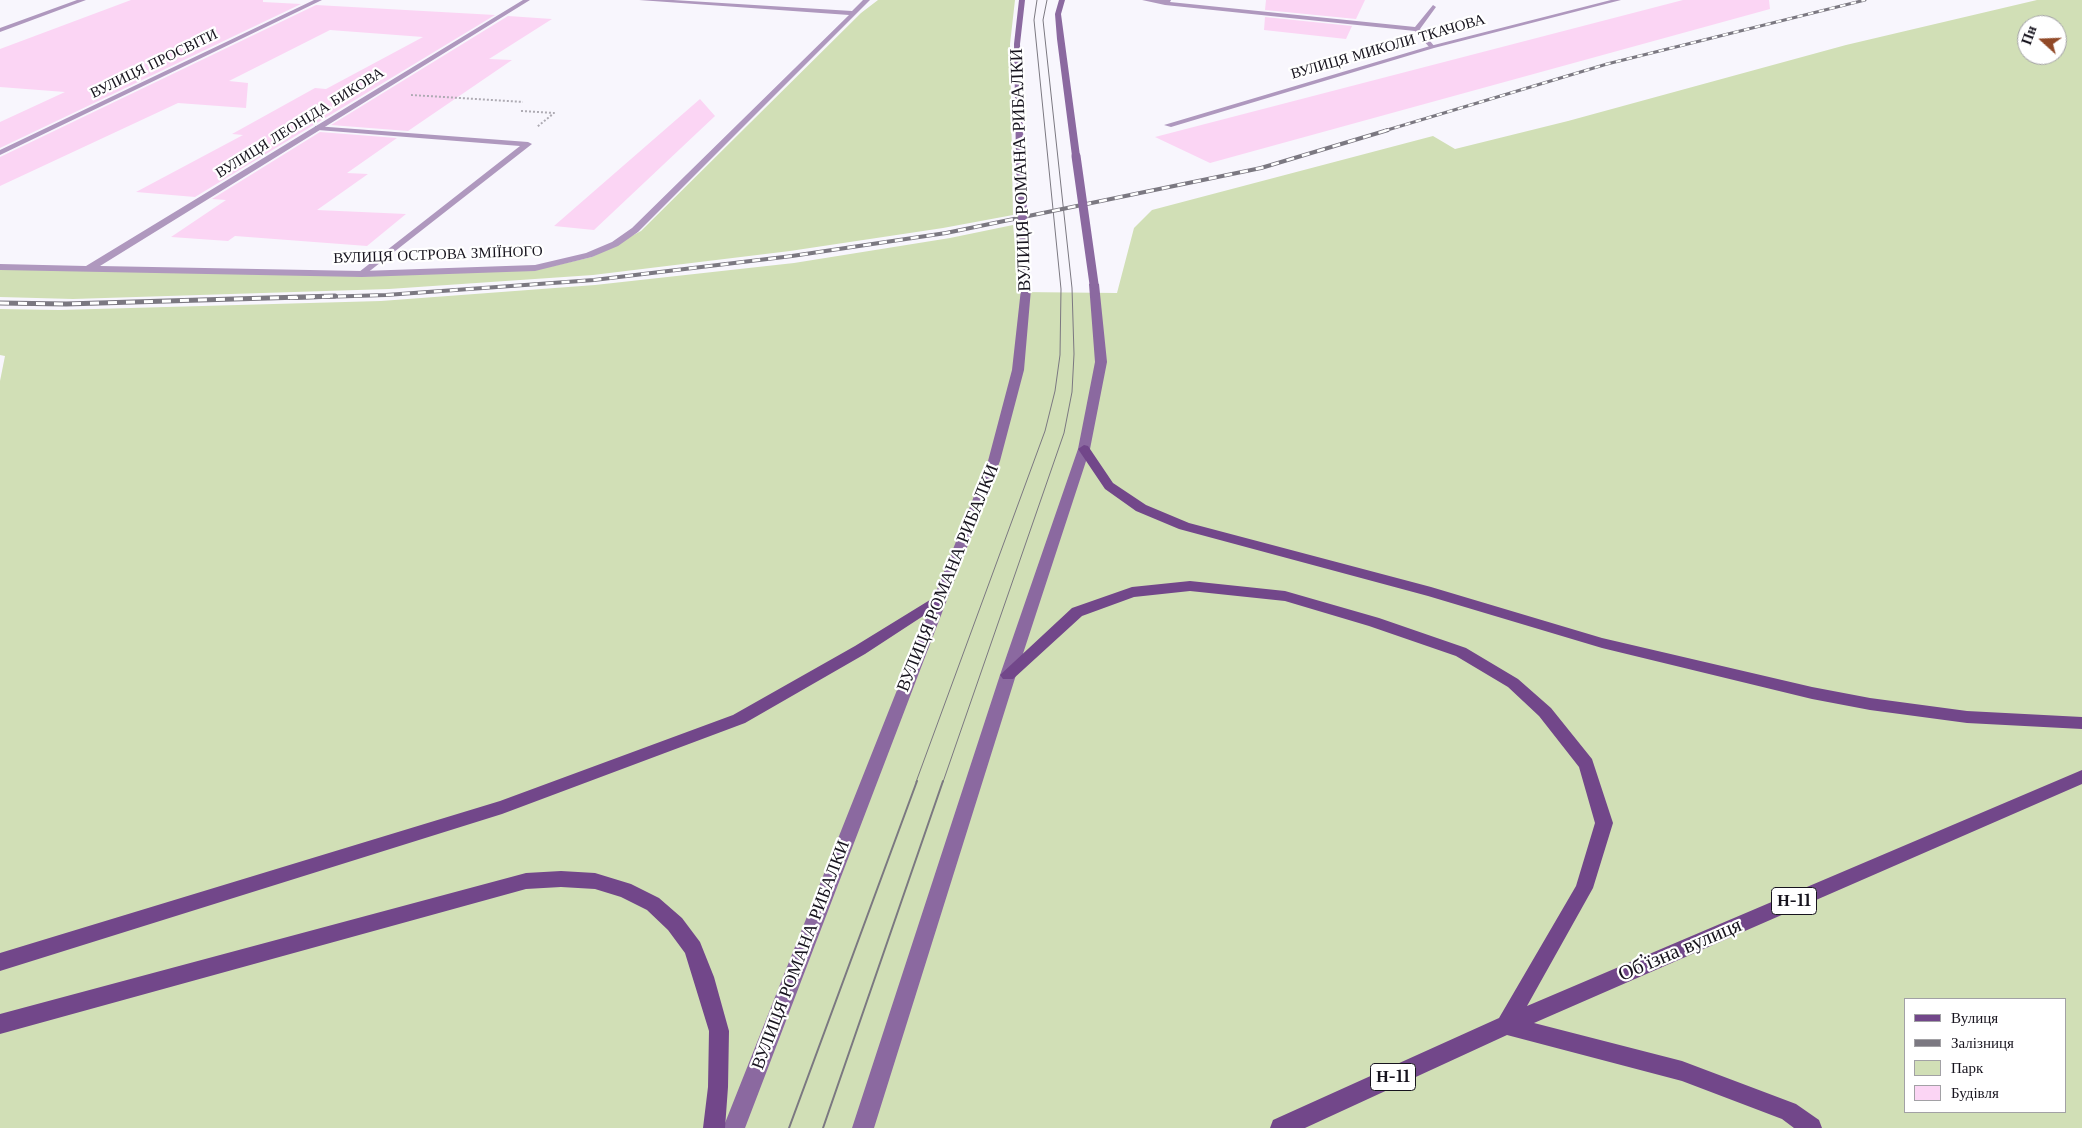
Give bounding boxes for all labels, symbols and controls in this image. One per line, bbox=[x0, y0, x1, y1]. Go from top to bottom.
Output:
street label: ВУЛИЦЯ МИКОЛИ ТКАЧОВА bbox=[1289, 11, 1487, 83]
north arrow bbox=[2017, 15, 2067, 65]
text: Пн bbox=[2017, 23, 2041, 47]
street label: ВУЛИЦЯ ПРОСВІТИ bbox=[87, 25, 221, 103]
street label: ВУЛИЦЯ РОМАНА РИБАЛКИ bbox=[1006, 48, 1036, 292]
street label: ВУЛИЦЯ ЛЕОНІДА БИКОВА bbox=[213, 64, 387, 182]
street label: ВУЛИЦЯ ОСТРОВА ЗМІЇНОГО bbox=[333, 242, 543, 268]
street label: ВУЛИЦЯ РОМАНА РИБАЛКИ bbox=[892, 461, 1004, 695]
street label: ВУЛИЦЯ РОМАНА РИБАЛКИ bbox=[747, 838, 855, 1072]
road number: Н-11 bbox=[1772, 888, 1816, 914]
street label: Обʼїзна вулиця bbox=[1614, 913, 1746, 987]
legend bbox=[1904, 998, 2067, 1113]
text: Вулиця bbox=[1951, 1008, 1998, 1027]
text: Залізниця bbox=[1951, 1033, 2014, 1052]
text: Парк bbox=[1951, 1058, 1983, 1077]
road number: Н-11 bbox=[1370, 1064, 1416, 1090]
text: Будівля bbox=[1951, 1083, 1999, 1102]

